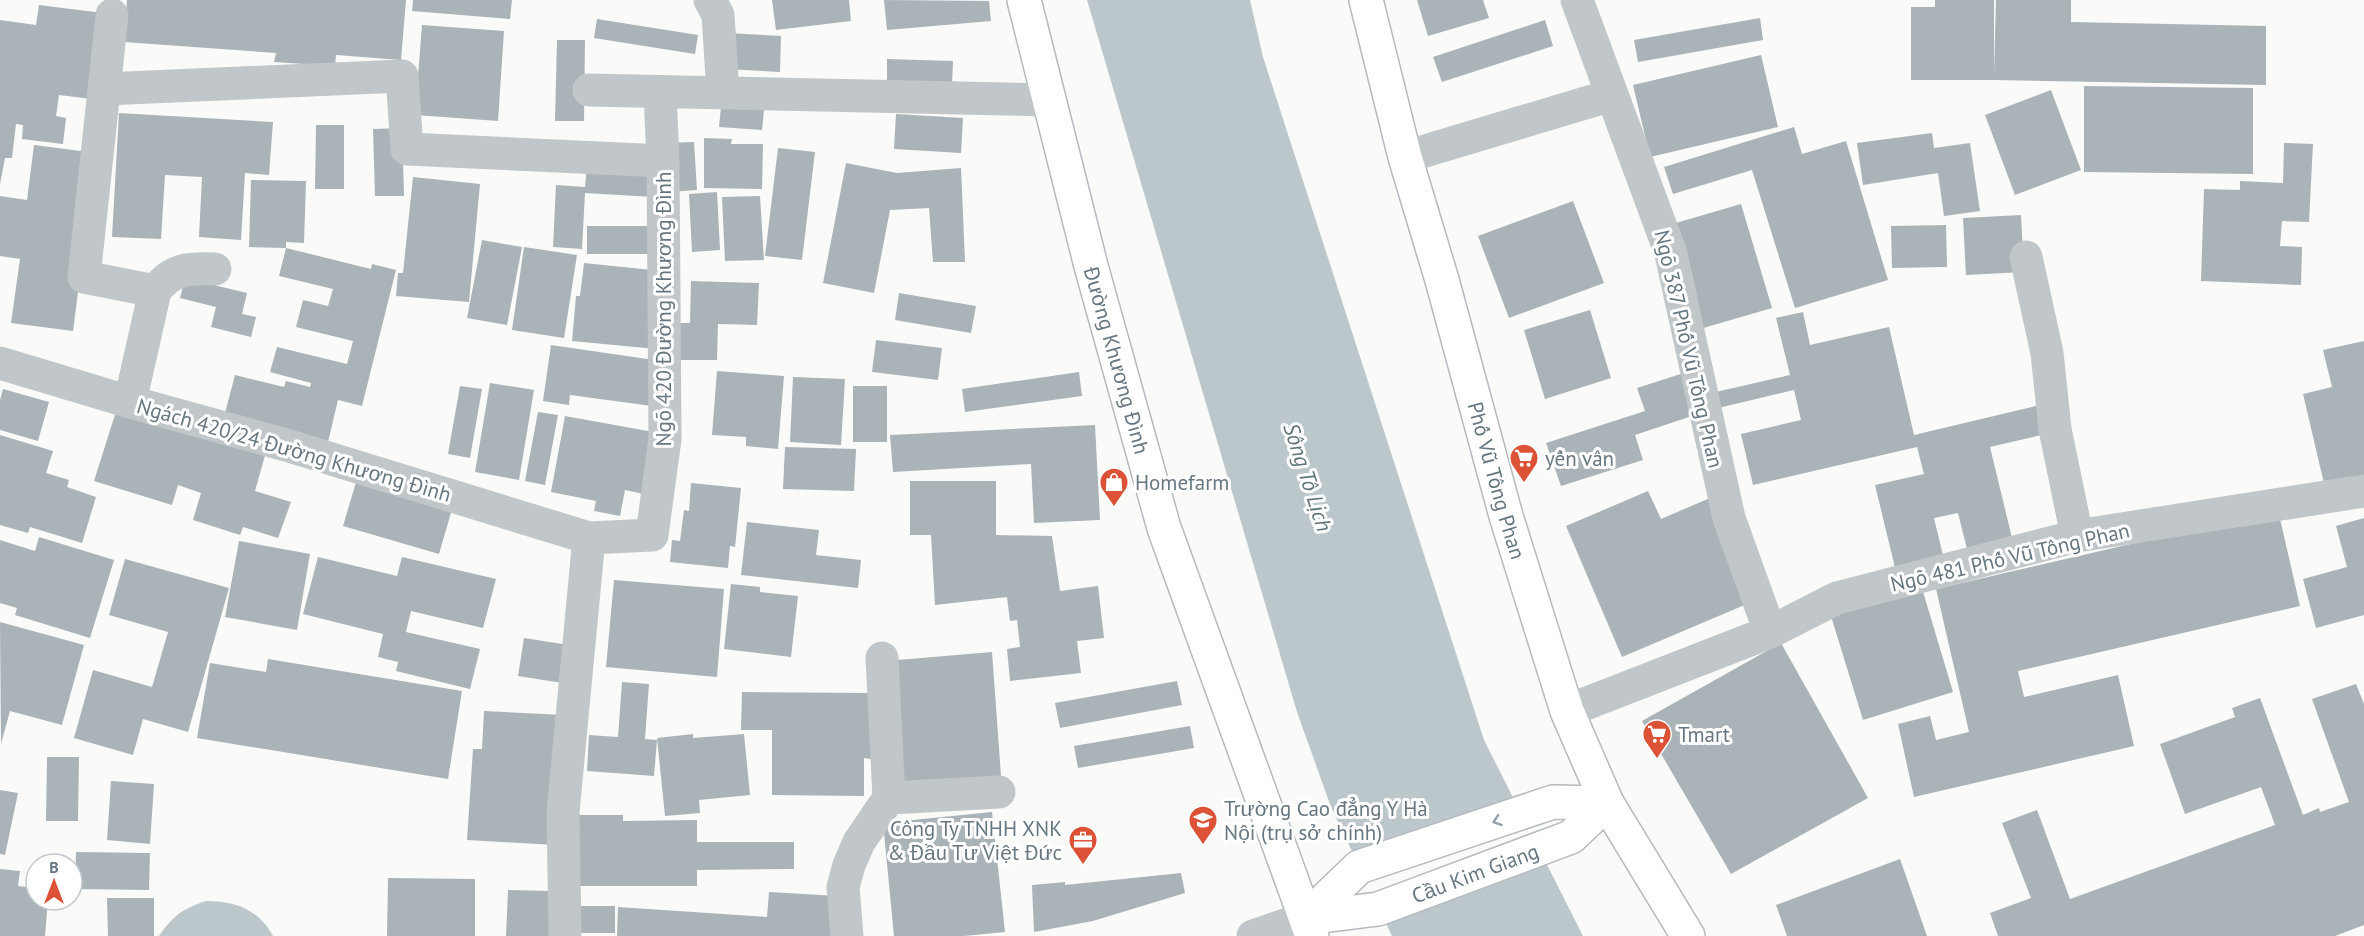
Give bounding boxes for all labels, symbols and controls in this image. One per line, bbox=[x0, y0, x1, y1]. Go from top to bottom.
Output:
street label: Ngõ 420 Đường Khương Đình bbox=[650, 171, 677, 447]
street label: Ngõ 387 Phố Vũ Tông Phan bbox=[1648, 227, 1730, 471]
street label: Đường Khương Đình bbox=[1078, 263, 1156, 457]
street label: Ngách 420/24 Đường Khương Đình bbox=[134, 392, 454, 508]
street label: Phố Vũ Tông Phan bbox=[1462, 399, 1532, 562]
water label: Sông Tô Lịch bbox=[1277, 419, 1339, 535]
supermarket icon: yến vân bbox=[1508, 442, 1540, 484]
place label: yến vân bbox=[1545, 445, 1614, 472]
shop icon: Homefarm bbox=[1098, 466, 1130, 508]
place label: Homefarm bbox=[1135, 469, 1229, 496]
street label: Ngõ 481 Phố Vũ Tông Phan bbox=[1888, 516, 2132, 598]
supermarket icon: Tmart bbox=[1641, 718, 1673, 760]
place label: Tmart bbox=[1678, 721, 1730, 748]
place label: Trường Cao đẳng Y Hà Nội (trụ sở chính) bbox=[1224, 795, 1428, 846]
school or university icon: Trường Cao đẳng Y Hà Nội (trụ sở chính) bbox=[1187, 804, 1219, 846]
one-way arrow bbox=[1492, 813, 1503, 826]
place label: Công Ty TNHH XNK & Đầu Tư Việt Đức bbox=[888, 815, 1062, 866]
office icon: Công Ty TNHH XNK & Đầu Tư Việt Đức bbox=[1067, 824, 1099, 866]
street label: Cầu Kim Giang bbox=[1408, 837, 1542, 909]
north arrow bbox=[24, 852, 84, 912]
text: B bbox=[49, 857, 59, 877]

